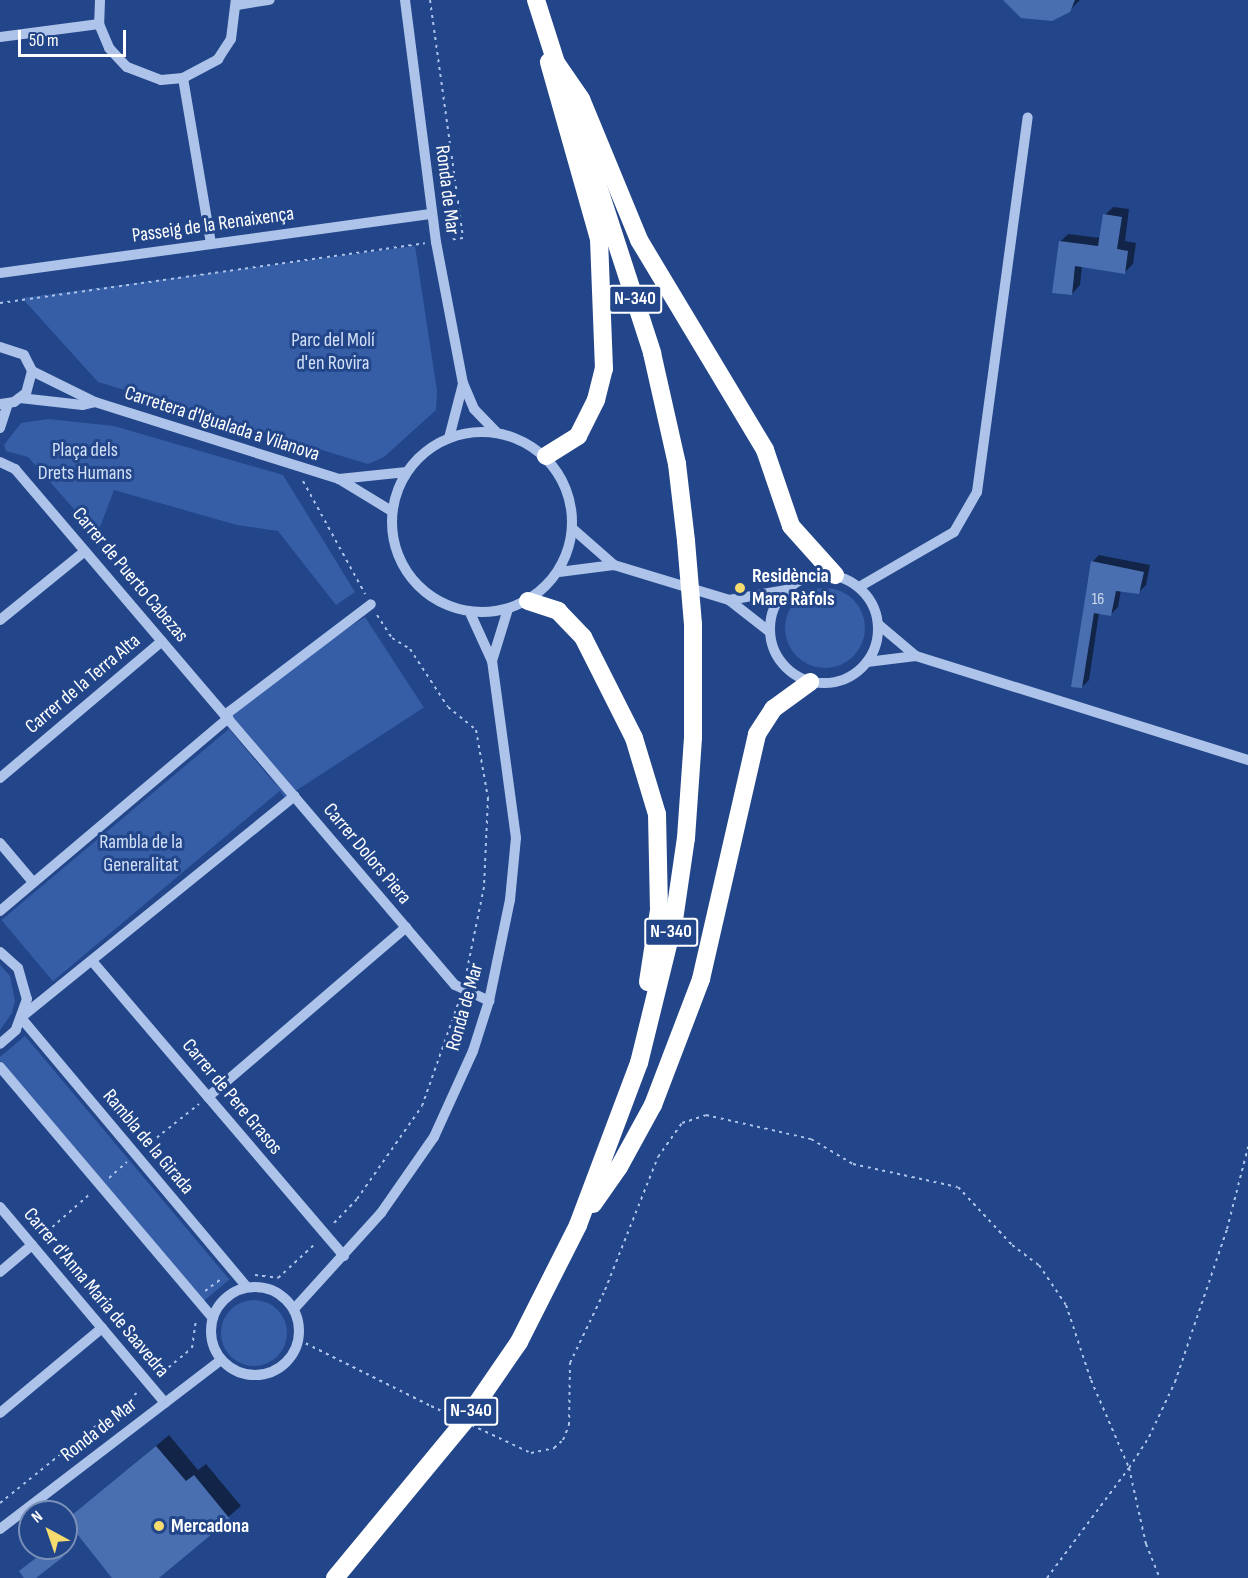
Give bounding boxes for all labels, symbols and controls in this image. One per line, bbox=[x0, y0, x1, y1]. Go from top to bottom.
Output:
scale bar bbox=[21, 18, 129, 56]
text: 50 m bbox=[29, 30, 59, 51]
street label: Ronda de Mar bbox=[430, 144, 464, 236]
street label: Passeig de la Renaixença bbox=[130, 202, 296, 248]
road number: N-340 bbox=[608, 284, 662, 314]
park label: Parc del Molí d'en Rovira bbox=[291, 329, 375, 376]
street label: Carretera d'Igualada a Vilanova bbox=[122, 381, 322, 467]
park label: Plaça dels Drets Humans bbox=[38, 438, 132, 485]
street label: Carrer de Puerto Cabezas bbox=[67, 503, 193, 647]
place label: Residència Mare Ràfols bbox=[752, 564, 835, 611]
marker: Residència Mare Ràfols bbox=[733, 581, 747, 595]
house number: 16 bbox=[1092, 590, 1104, 610]
street label: Carrer de la Terra Alta bbox=[21, 629, 145, 739]
street label: Carrer Dolors Piera bbox=[318, 799, 416, 909]
park label: Rambla de la Generalitat bbox=[99, 831, 183, 878]
road number: N-340 bbox=[644, 917, 698, 947]
street label: Ronda de Mar bbox=[441, 960, 489, 1054]
street label: Carrer de Pere Grasos bbox=[177, 1034, 287, 1160]
street label: Rambla de la Girada bbox=[97, 1085, 199, 1199]
street label: Carrer d'Anna Maria de Saavedra bbox=[18, 1203, 174, 1383]
street label: Ronda de Mar bbox=[56, 1393, 142, 1467]
road number: N-340 bbox=[444, 1396, 498, 1426]
north arrow bbox=[18, 1500, 78, 1560]
text: N bbox=[28, 1507, 47, 1527]
place label: Mercadona bbox=[171, 1514, 249, 1538]
marker: Mercadona bbox=[152, 1519, 166, 1533]

